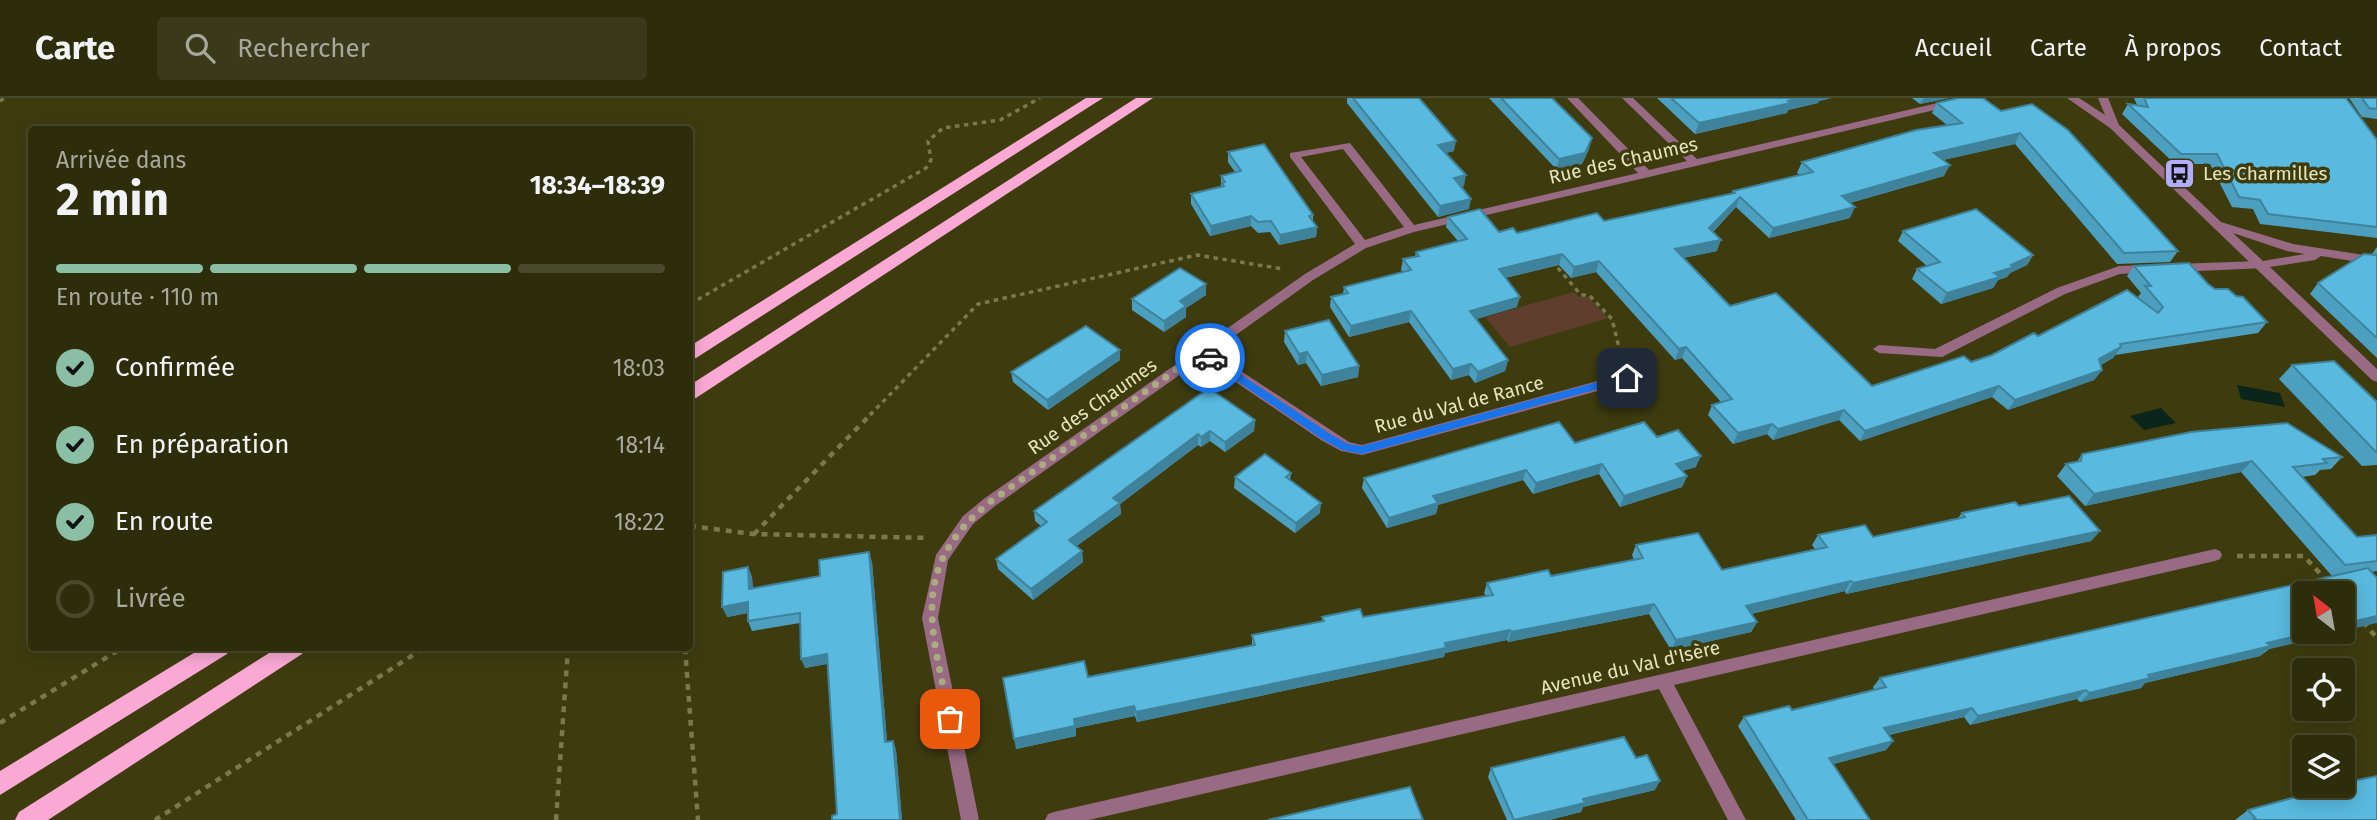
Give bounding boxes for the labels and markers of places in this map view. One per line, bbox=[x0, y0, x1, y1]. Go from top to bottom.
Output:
bus stop icon: Les Charmilles bbox=[2163, 156, 2197, 190]
place label: Les Charmilles bbox=[2203, 162, 2328, 185]
pin bbox=[1597, 348, 1657, 408]
pin bbox=[920, 689, 980, 749]

